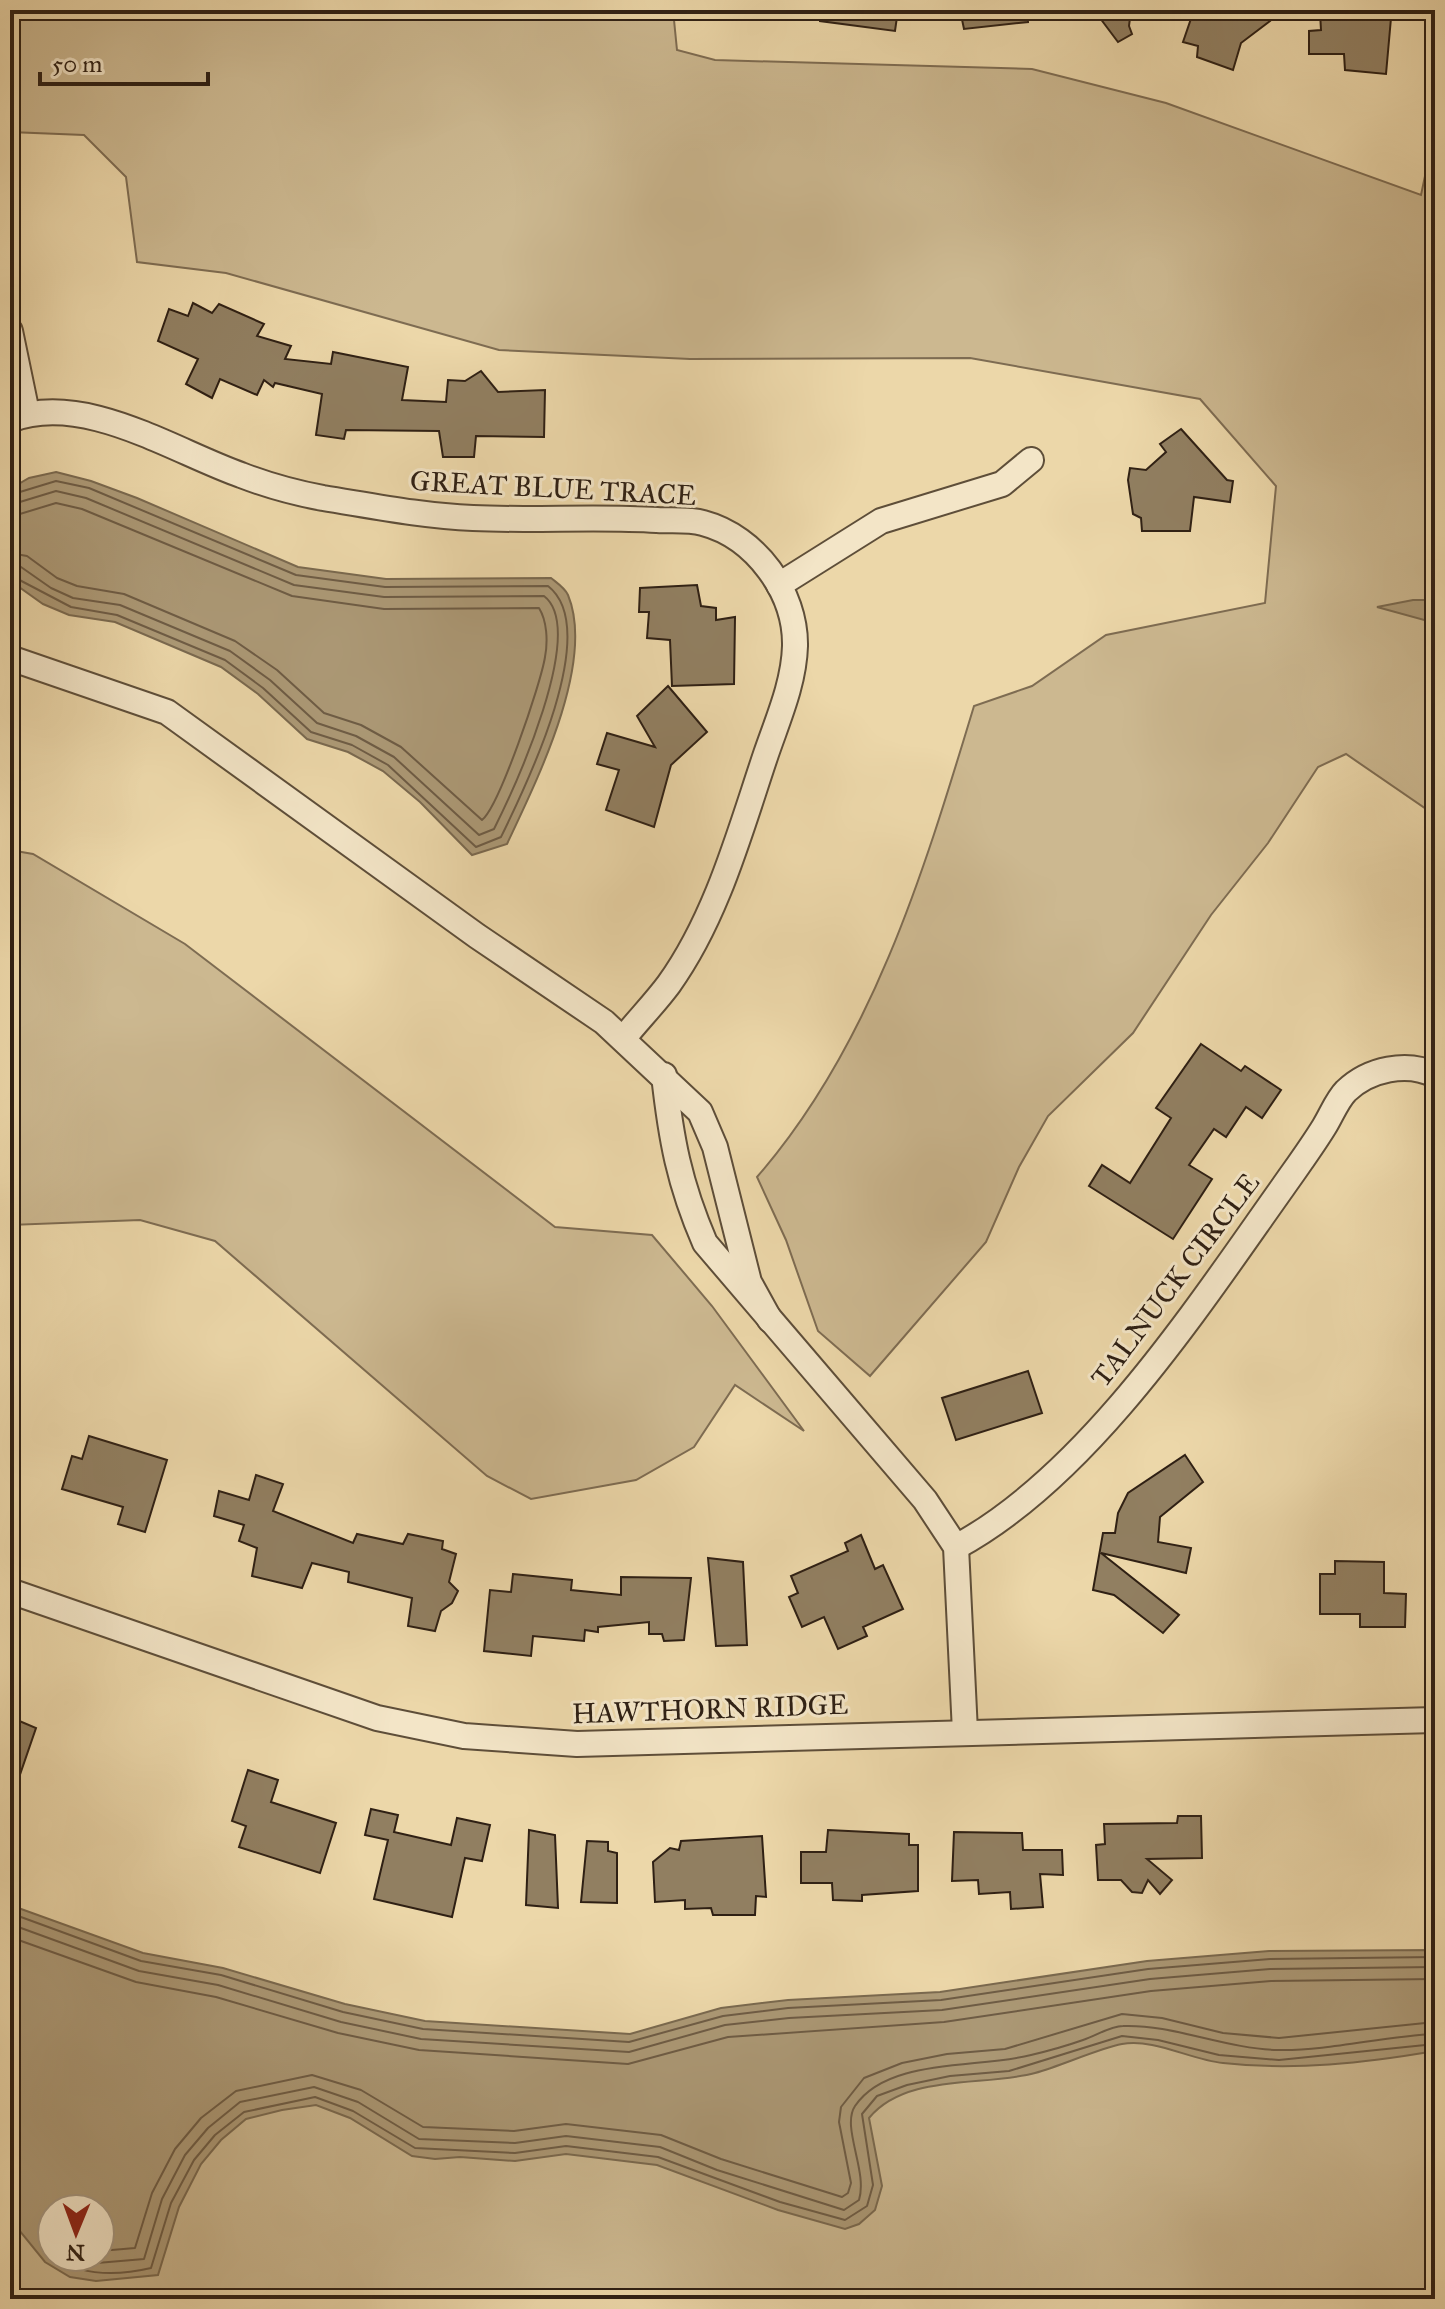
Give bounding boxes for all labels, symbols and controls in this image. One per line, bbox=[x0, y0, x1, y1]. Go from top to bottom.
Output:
scale bar bbox=[40, 36, 208, 86]
text: 50 m bbox=[52, 49, 102, 79]
street label: GREAT BLUE TRACE bbox=[409, 463, 697, 513]
street label: TALNUCK CIRCLE bbox=[1083, 1166, 1267, 1394]
street label: HAWTHORN RIDGE bbox=[571, 1687, 849, 1731]
north arrow bbox=[36, 2193, 116, 2273]
text: N bbox=[66, 2239, 85, 2266]

